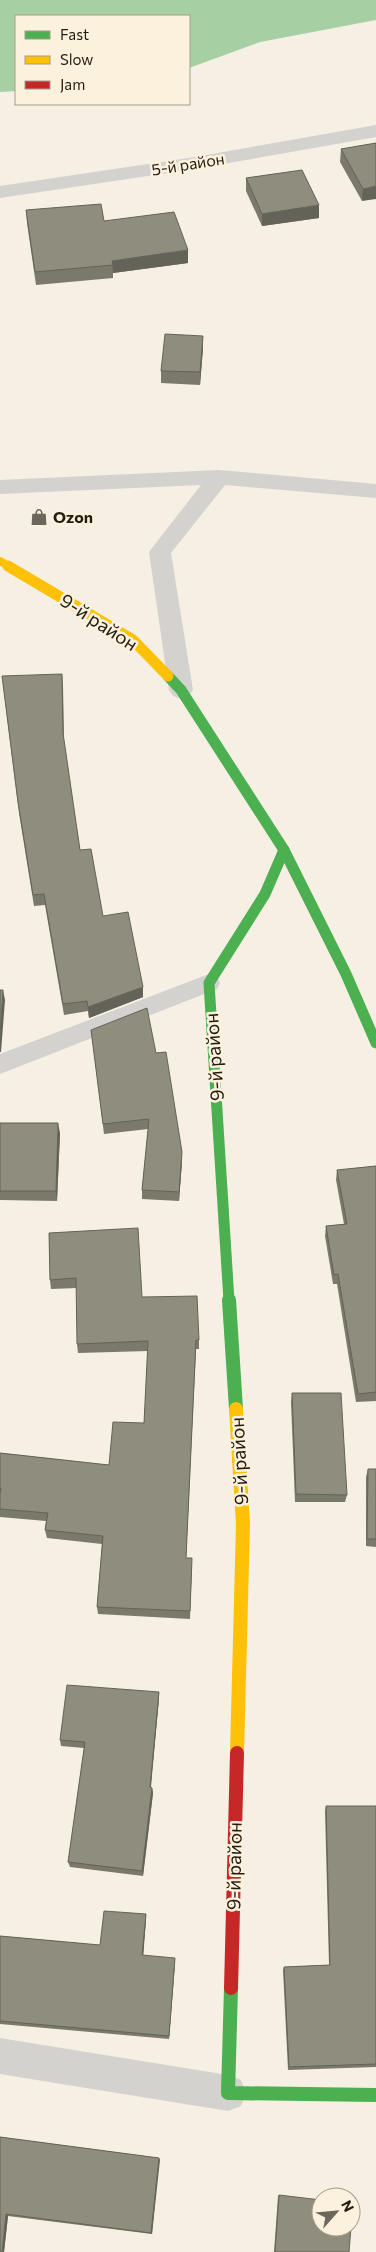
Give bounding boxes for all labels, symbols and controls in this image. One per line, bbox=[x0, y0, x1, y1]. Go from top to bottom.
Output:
legend bbox=[15, 15, 190, 105]
text: Fast bbox=[60, 25, 89, 43]
text: Slow bbox=[60, 50, 93, 68]
text: Jam bbox=[60, 75, 85, 93]
street label: 5-й район bbox=[150, 148, 226, 179]
shop icon: Ozon bbox=[29, 507, 49, 527]
place label: Ozon bbox=[53, 507, 93, 526]
street label: 9-й район bbox=[56, 588, 143, 655]
street label: 9-й район bbox=[199, 1012, 228, 1102]
street label: 9-й район bbox=[225, 1416, 252, 1506]
street label: 9-й район bbox=[221, 1822, 246, 1910]
north arrow bbox=[311, 2187, 361, 2237]
text: N bbox=[338, 2197, 358, 2214]

